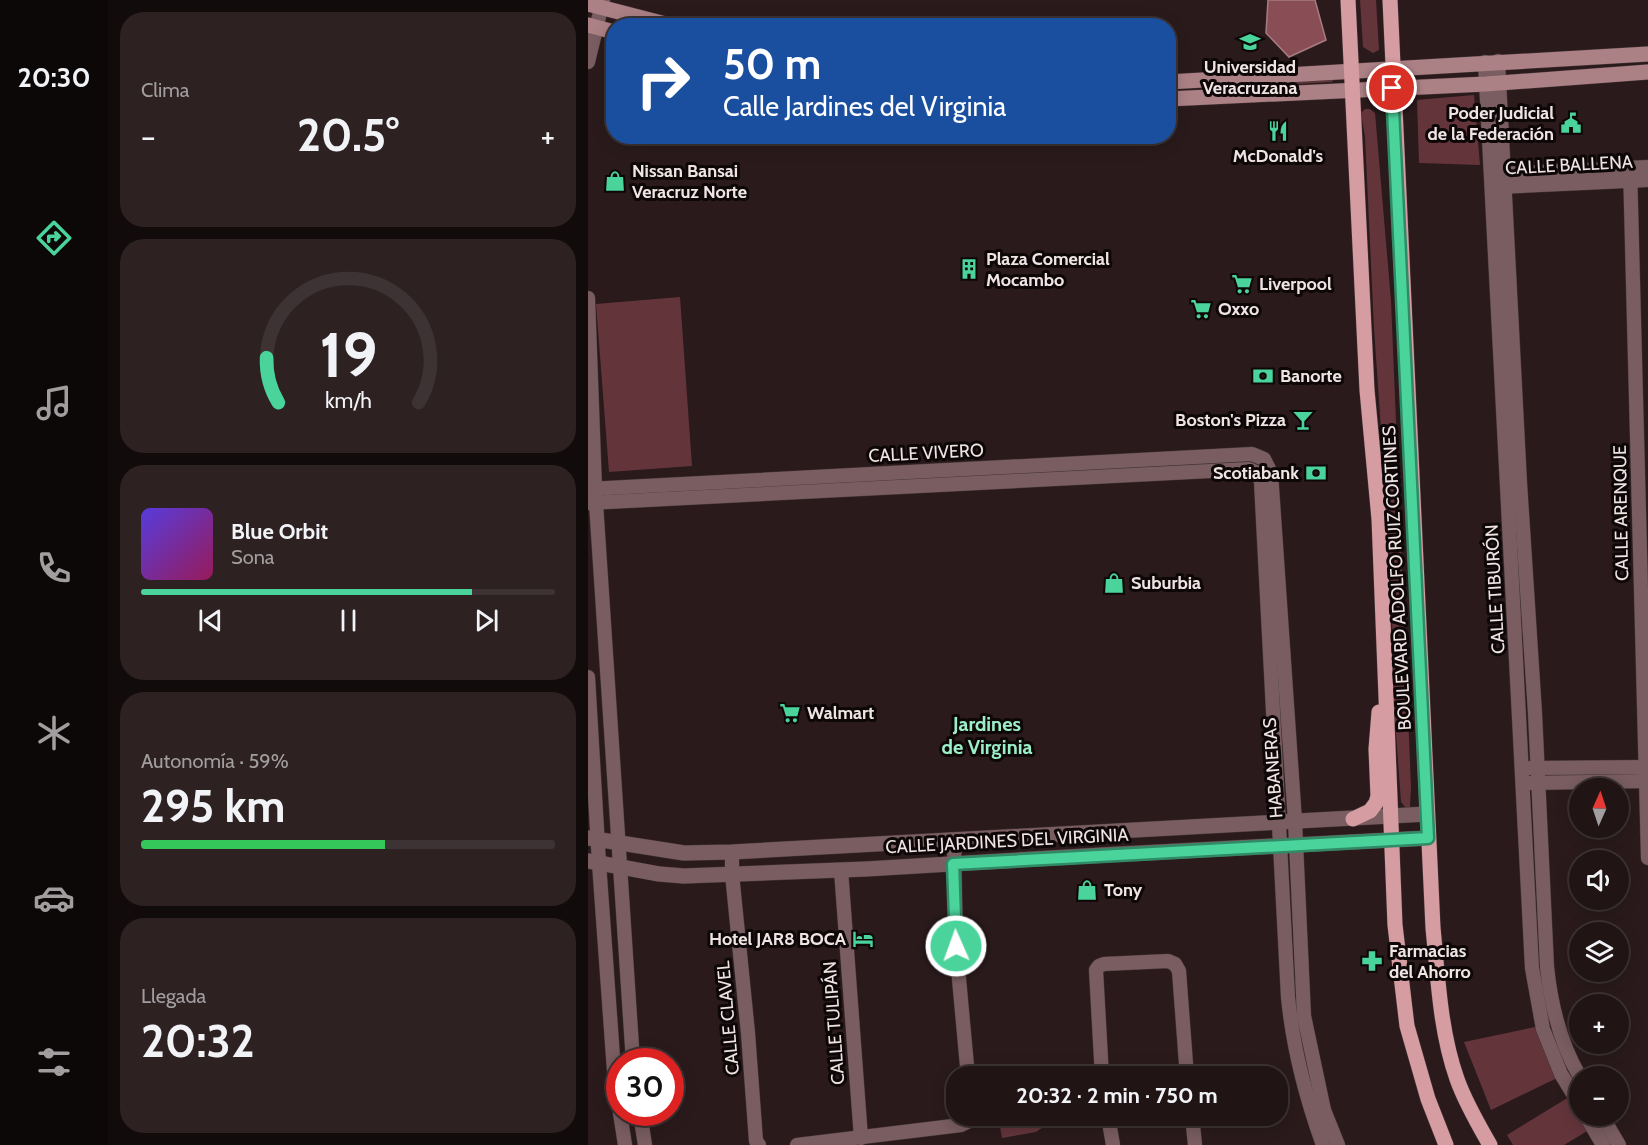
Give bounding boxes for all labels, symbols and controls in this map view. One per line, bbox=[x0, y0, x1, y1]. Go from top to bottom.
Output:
school or university icon: Universidad Veracruzana bbox=[1238, 30, 1262, 54]
text: 50 m bbox=[723, 38, 821, 90]
icon: right bbox=[624, 42, 702, 120]
place label: Universidad Veracruzana bbox=[1203, 56, 1297, 99]
text: 20:30 bbox=[18, 61, 90, 94]
pin bbox=[1366, 62, 1417, 113]
icon: arrive bbox=[1375, 71, 1408, 104]
text: Clima bbox=[141, 78, 189, 102]
text: Calle Jardines del Virginia bbox=[723, 90, 1006, 123]
place label: Poder Judicial de la Federación bbox=[1428, 102, 1554, 145]
text: 20.5° bbox=[297, 108, 399, 162]
public building icon: Poder Judicial de la Federación bbox=[1559, 111, 1583, 135]
text: − bbox=[141, 116, 156, 156]
text: + bbox=[540, 116, 555, 156]
restaurant icon: McDonald's bbox=[1266, 119, 1290, 143]
place label: McDonald's bbox=[1233, 145, 1324, 167]
street label: CALLE BALLENA bbox=[1505, 151, 1633, 179]
place label: Nissan Bansai Veracruz Norte bbox=[632, 160, 747, 203]
shop icon: Nissan Bansai Veracruz Norte bbox=[603, 169, 627, 193]
icon: directions bbox=[33, 217, 75, 259]
place label: Plaza Comercial Mocambo bbox=[986, 248, 1110, 291]
building icon: Plaza Comercial Mocambo bbox=[957, 257, 981, 281]
supermarket icon: Liverpool bbox=[1230, 272, 1254, 296]
place label: Liverpool bbox=[1259, 273, 1332, 295]
supermarket icon: Oxxo bbox=[1189, 297, 1213, 321]
place label: Oxxo bbox=[1218, 298, 1259, 320]
text: 19 bbox=[319, 317, 377, 393]
bank icon: Banorte bbox=[1251, 364, 1275, 388]
place label: Banorte bbox=[1280, 365, 1342, 387]
icon: music bbox=[33, 382, 75, 424]
text: km/h bbox=[325, 387, 371, 413]
bar icon: Boston's Pizza bbox=[1291, 408, 1315, 432]
place label: Boston's Pizza bbox=[1175, 409, 1286, 431]
street label: BOULEVARD ADOLFO RUIZ CORTINES bbox=[1378, 425, 1416, 731]
street label: CALLE VIVERO bbox=[868, 439, 984, 467]
street label: CALLE ARENQUE bbox=[1609, 445, 1633, 581]
bank icon: Scotiabank bbox=[1304, 461, 1328, 485]
place label: Scotiabank bbox=[1213, 462, 1299, 484]
text: Blue Orbit bbox=[231, 518, 328, 545]
street label: CALLE TIBURÓN bbox=[1481, 524, 1509, 654]
text: Sona bbox=[231, 545, 274, 569]
icon: phone bbox=[33, 547, 75, 589]
shop icon: Suburbia bbox=[1102, 571, 1126, 595]
place label: Suburbia bbox=[1131, 572, 1201, 594]
icon: previous bbox=[194, 604, 227, 637]
icon: pause bbox=[332, 604, 365, 637]
icon: next bbox=[470, 604, 503, 637]
supermarket icon: Walmart bbox=[778, 701, 802, 725]
place label: Walmart bbox=[807, 702, 874, 724]
icon: climate bbox=[33, 712, 75, 754]
district label: Jardines de Virginia bbox=[942, 712, 1032, 759]
street label: HABANERAS bbox=[1259, 717, 1287, 819]
text: Autonomía · 59% bbox=[141, 749, 289, 773]
north arrow bbox=[1569, 778, 1629, 838]
map controls bbox=[1569, 778, 1629, 1126]
text: 295 km bbox=[141, 779, 285, 833]
street label: CALLE JARDINES DEL VIRGINIA bbox=[885, 824, 1129, 858]
button: sound bbox=[1569, 850, 1629, 910]
icon: car bbox=[33, 877, 75, 919]
shop icon: Tony bbox=[1075, 878, 1099, 902]
place label: Tony bbox=[1104, 879, 1143, 901]
position arrow bbox=[924, 914, 988, 978]
button: layers bbox=[1569, 922, 1629, 982]
hotel icon: Hotel JAR8 BOCA bbox=[851, 927, 875, 951]
place label: Hotel JAR8 BOCA bbox=[709, 928, 847, 950]
place label: Farmacias del Ahorro bbox=[1389, 940, 1471, 983]
pharmacy icon: Farmacias del Ahorro bbox=[1360, 949, 1384, 973]
street label: CALLE CLAVEL bbox=[712, 960, 744, 1076]
street label: CALLE TULIPÁN bbox=[819, 960, 849, 1086]
text: Llegada bbox=[141, 984, 206, 1008]
button: + bbox=[1569, 994, 1629, 1054]
text: 20:32 bbox=[141, 1014, 255, 1068]
icon: filters bbox=[33, 1041, 75, 1083]
speed limit sign: 30 bbox=[606, 1048, 684, 1126]
button: − bbox=[1569, 1066, 1629, 1126]
text: 20:32 · 2 min · 750 m bbox=[1016, 1082, 1218, 1109]

